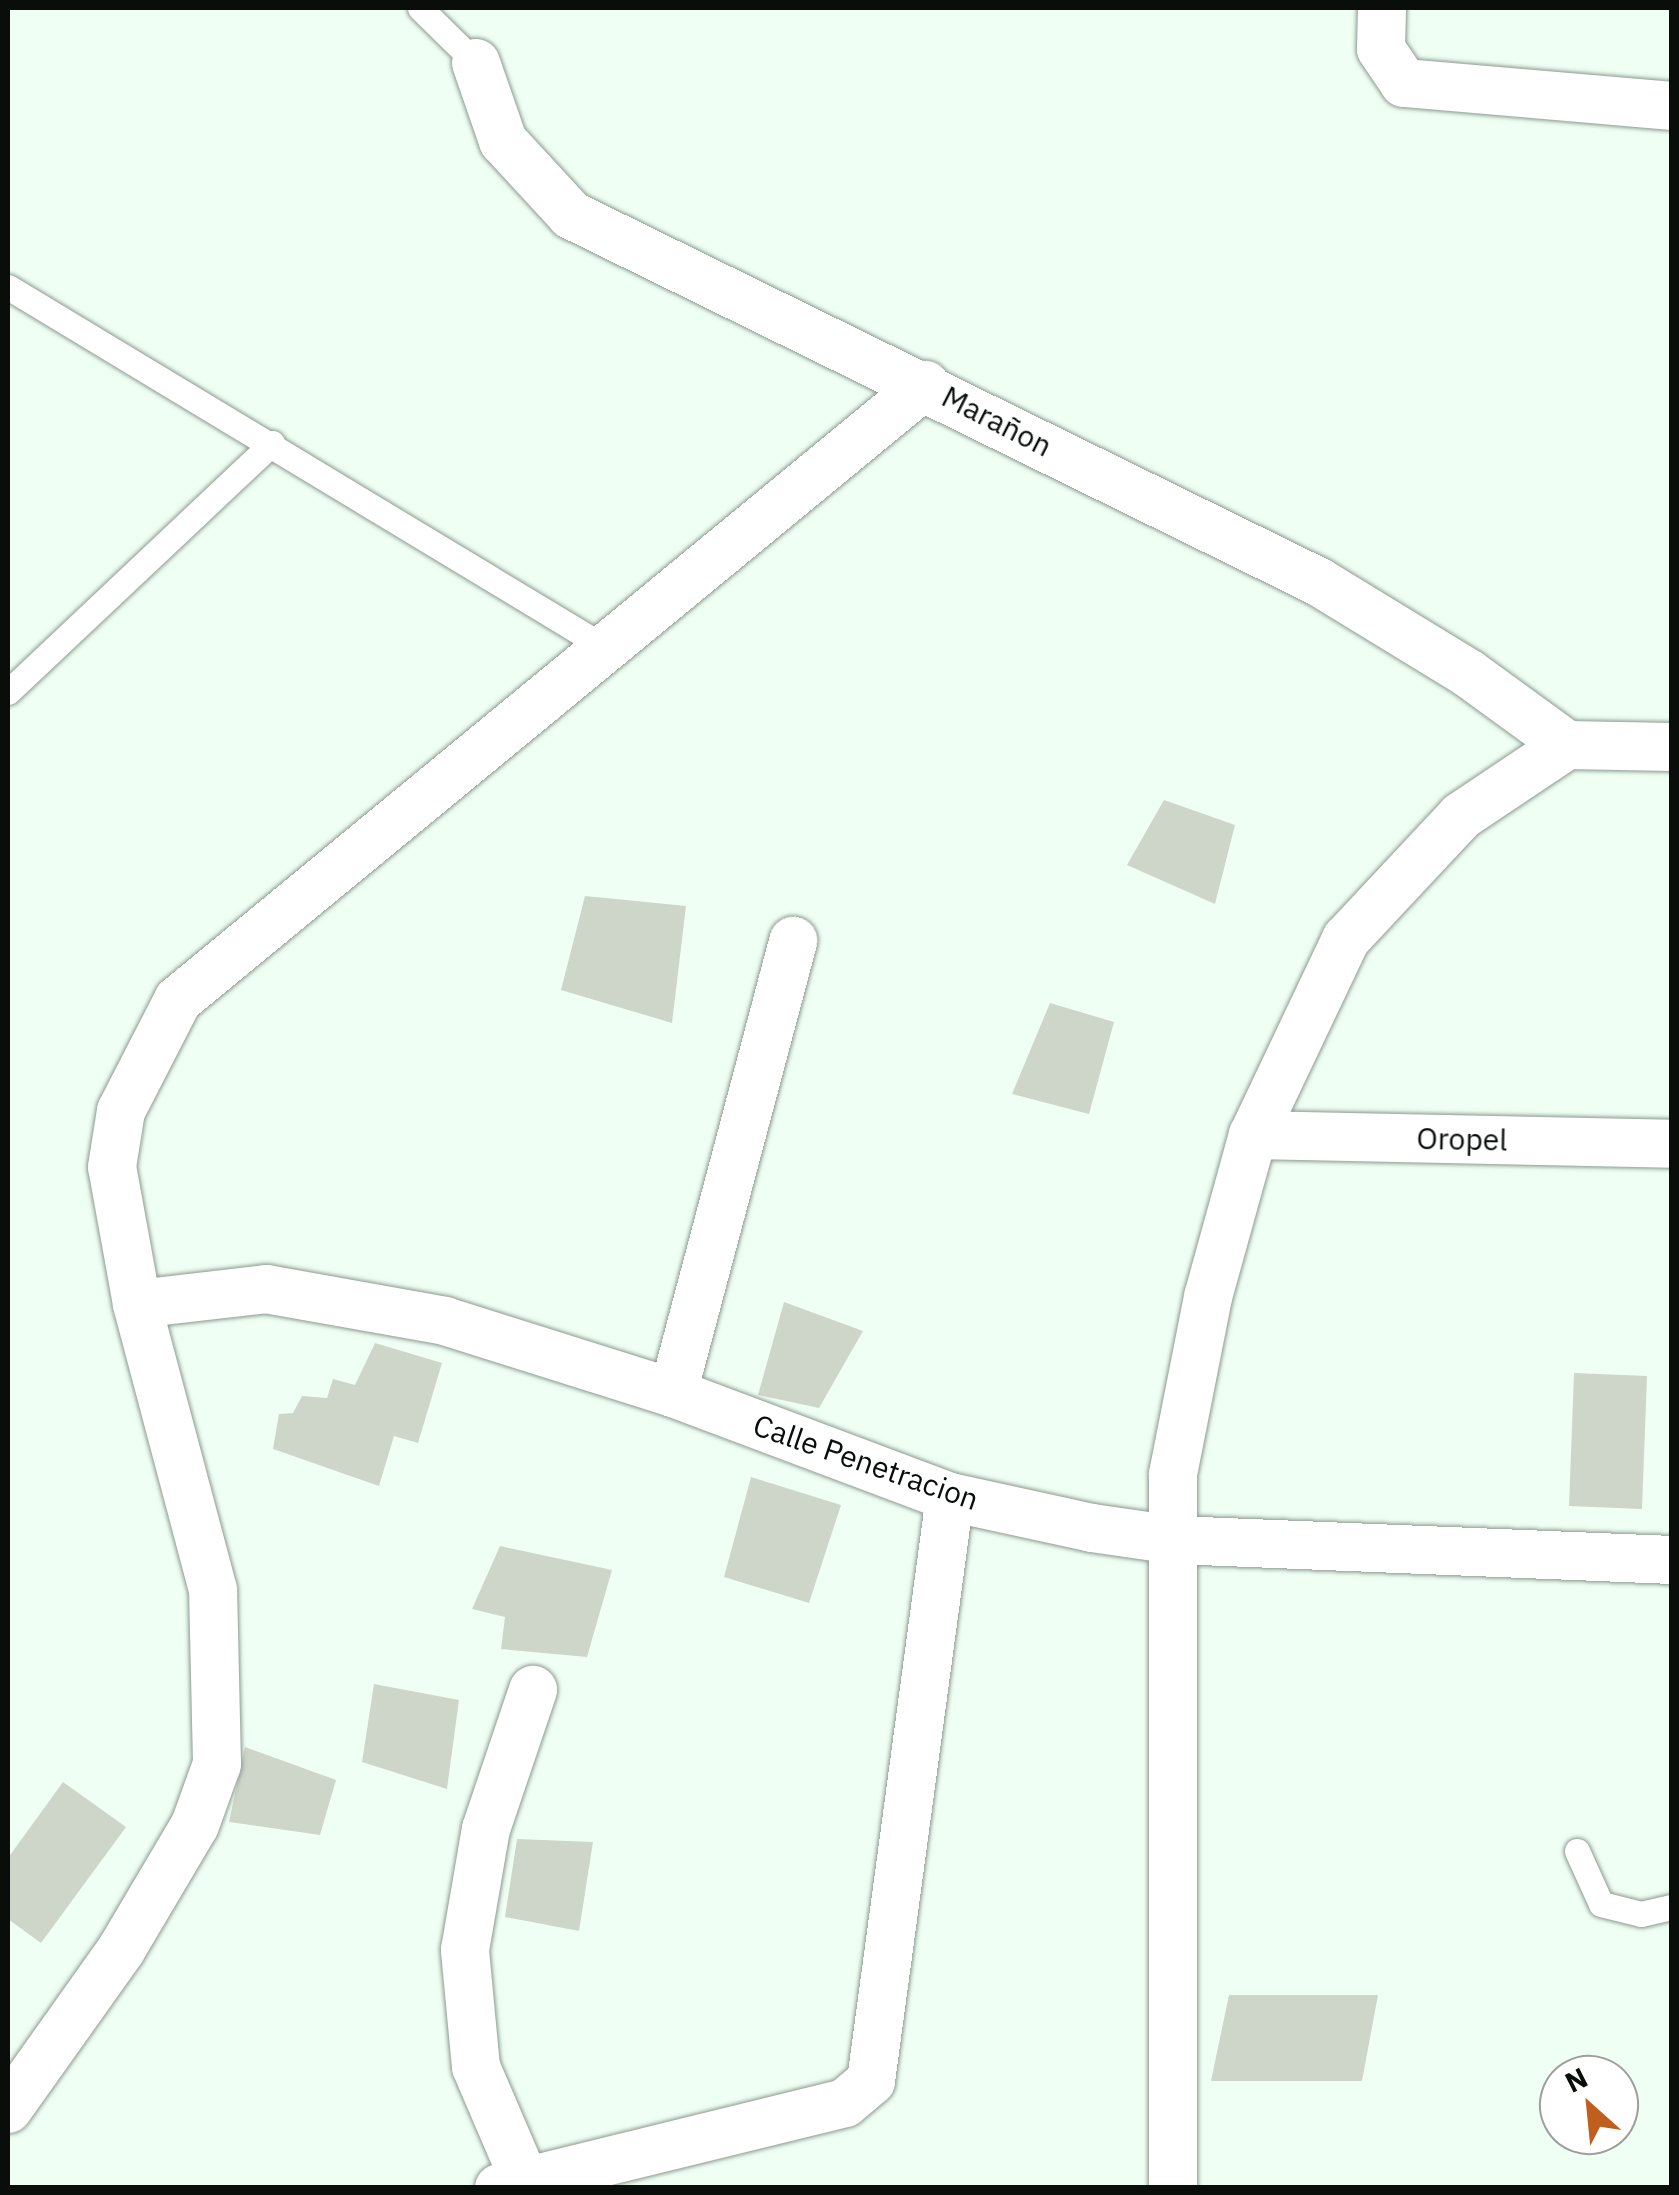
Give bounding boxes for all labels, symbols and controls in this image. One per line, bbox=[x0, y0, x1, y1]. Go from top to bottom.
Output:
street label: Marañon bbox=[936, 378, 1058, 464]
street label: Oropel bbox=[1416, 1120, 1508, 1158]
street label: Calle Penetracion bbox=[749, 1407, 983, 1517]
north arrow bbox=[1539, 2055, 1639, 2155]
text: N bbox=[1559, 2059, 1593, 2101]

